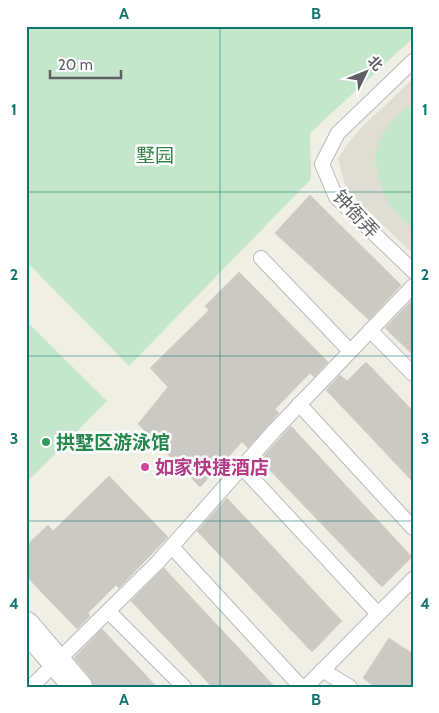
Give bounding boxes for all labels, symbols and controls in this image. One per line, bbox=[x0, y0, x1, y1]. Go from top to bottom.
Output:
text: A bbox=[119, 4, 129, 23]
text: B bbox=[311, 4, 321, 23]
scale bar bbox=[50, 48, 121, 80]
north arrow bbox=[342, 48, 392, 98]
text: 北 bbox=[364, 52, 387, 74]
text: 20 m bbox=[58, 56, 93, 74]
text: 1 bbox=[11, 100, 17, 119]
text: 1 bbox=[422, 100, 428, 119]
park label: 墅园 bbox=[136, 144, 174, 167]
street label: 钟衙弄 bbox=[328, 185, 384, 243]
text: 2 bbox=[10, 265, 18, 284]
text: 2 bbox=[421, 265, 429, 284]
text: 3 bbox=[10, 429, 18, 448]
text: 3 bbox=[421, 429, 429, 448]
place label: 拱墅区游泳馆 bbox=[56, 431, 170, 454]
marker: 拱墅区游泳馆 bbox=[40, 436, 52, 448]
place label: 如家快捷酒店 bbox=[155, 456, 269, 479]
marker: 如家快捷酒店 bbox=[139, 461, 151, 473]
text: 4 bbox=[9, 594, 19, 613]
text: 4 bbox=[420, 594, 430, 613]
text: A bbox=[119, 690, 129, 709]
text: B bbox=[311, 690, 321, 709]

